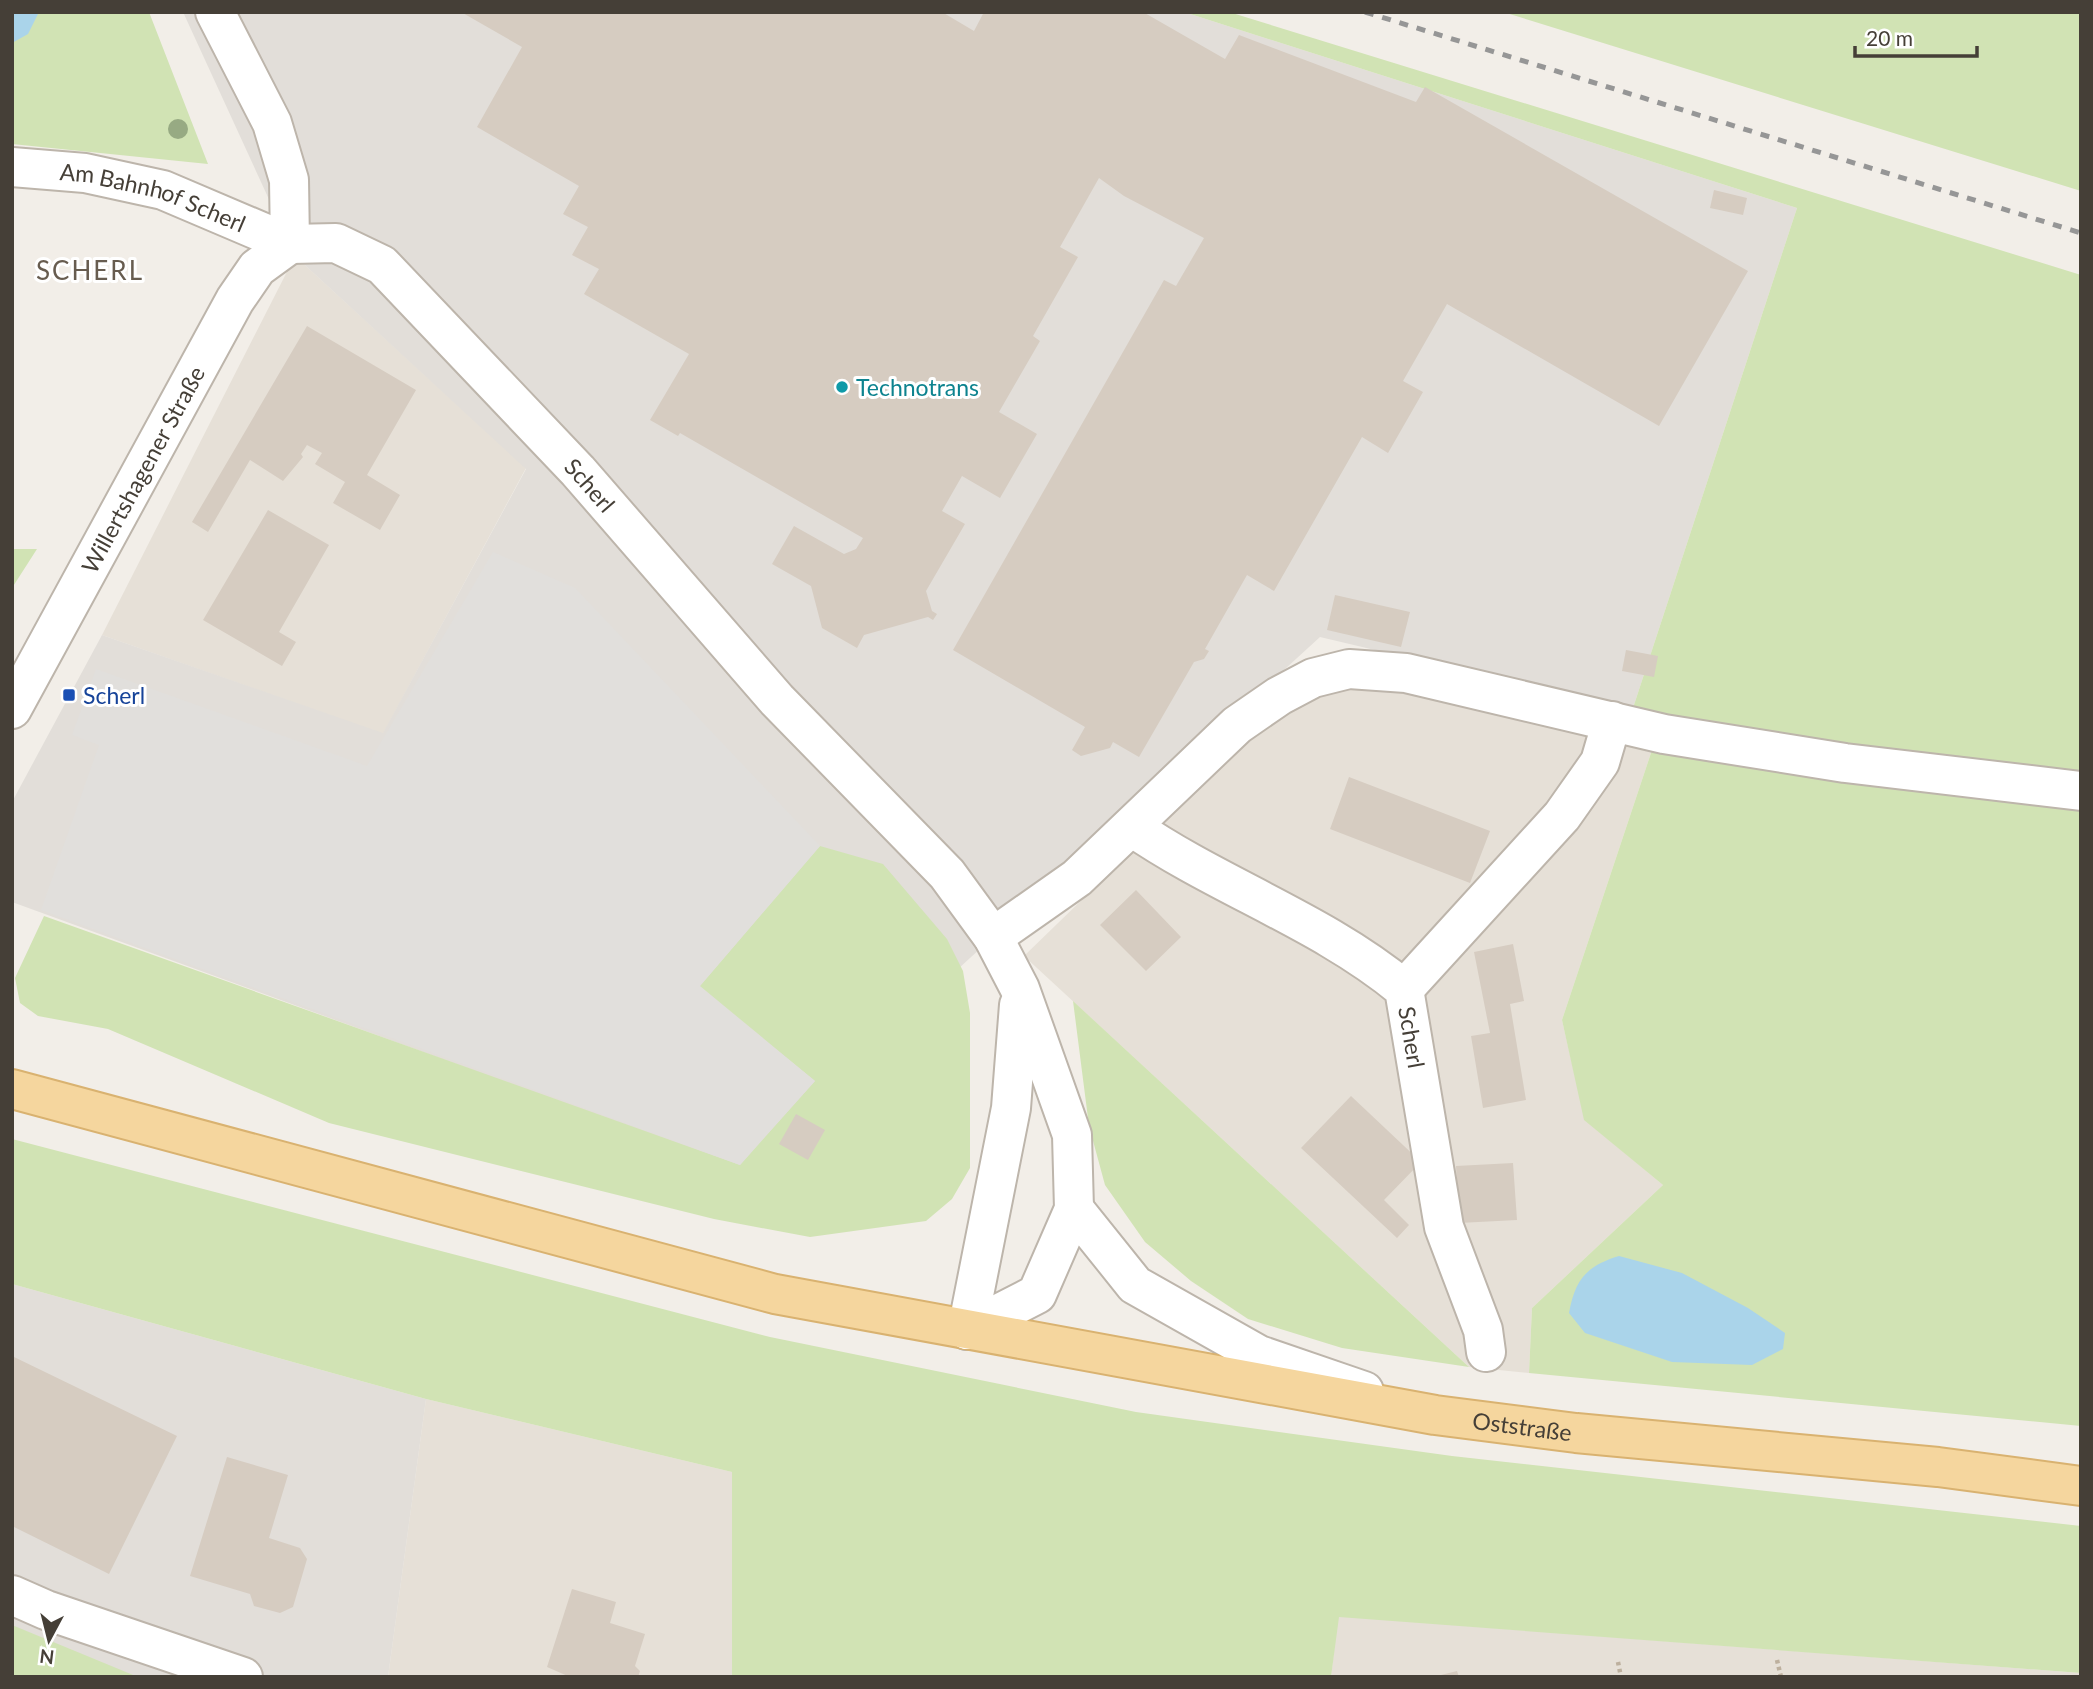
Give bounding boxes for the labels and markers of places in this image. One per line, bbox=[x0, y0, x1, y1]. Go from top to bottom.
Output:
place label: Technotrans bbox=[856, 373, 979, 401]
marker: Technotrans bbox=[834, 379, 850, 395]
place label: Scherl bbox=[83, 681, 145, 709]
marker: Scherl bbox=[61, 687, 77, 703]

